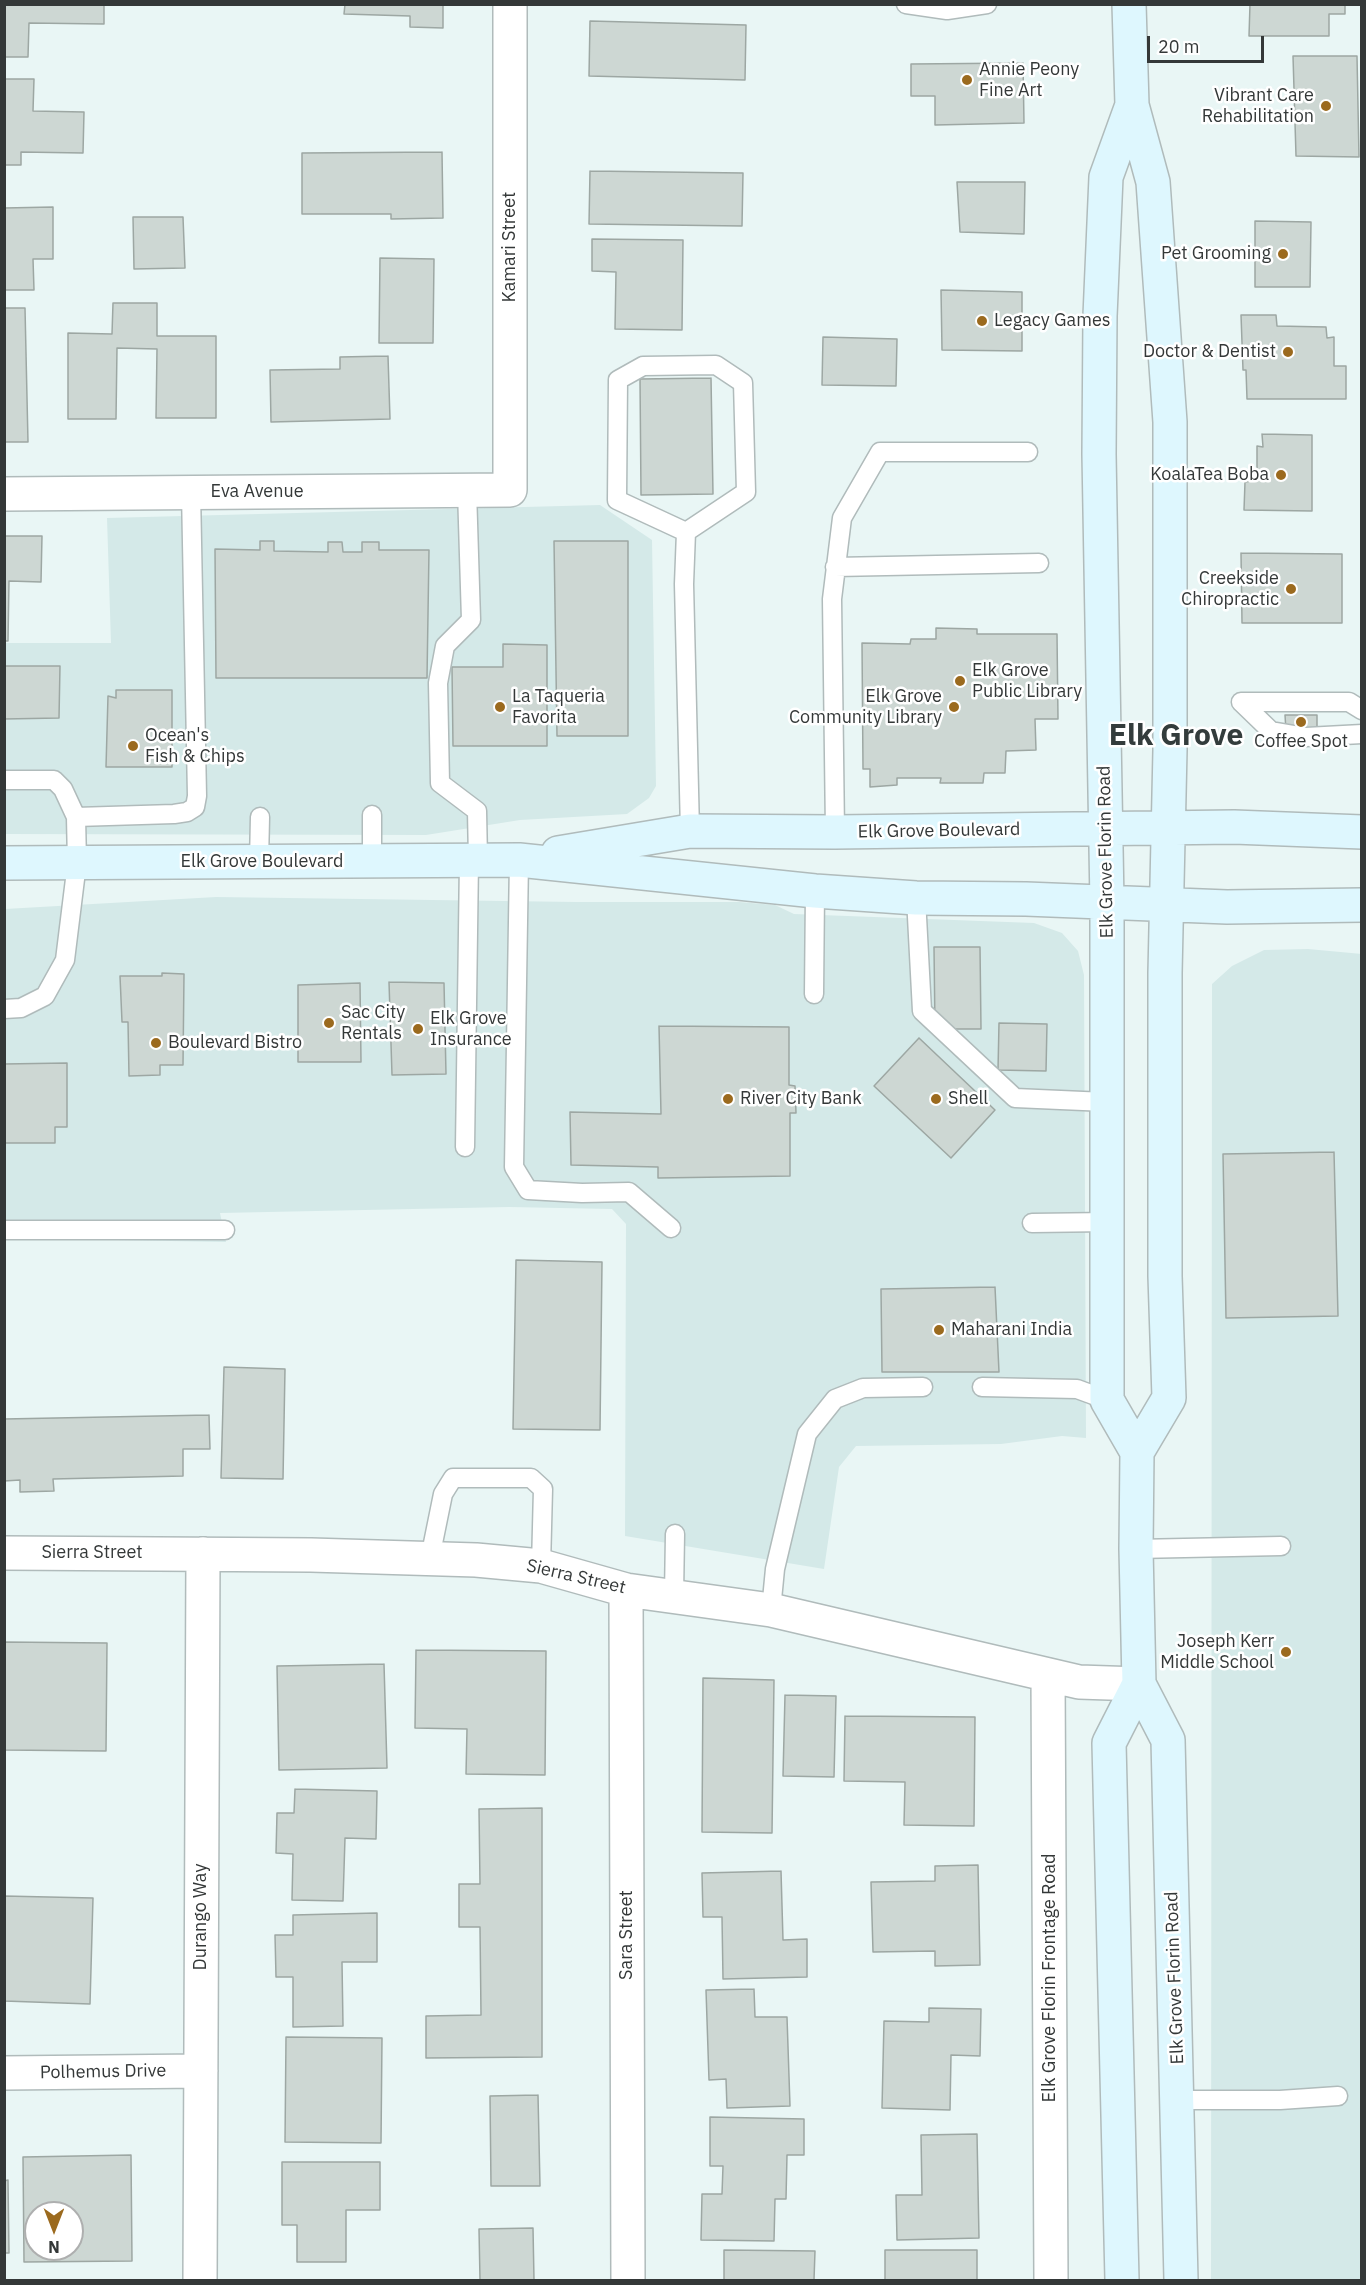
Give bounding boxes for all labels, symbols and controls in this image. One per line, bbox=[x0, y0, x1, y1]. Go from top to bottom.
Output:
scale bar bbox=[1150, 24, 1267, 62]
text: 20 m bbox=[1158, 35, 1200, 58]
place label: Annie Peony Fine Art bbox=[979, 59, 1079, 101]
marker: Annie Peony Fine Art bbox=[960, 73, 974, 87]
place label: Vibrant Care Rehabilitation bbox=[1202, 85, 1314, 128]
marker: Vibrant Care Rehabilitation bbox=[1319, 99, 1333, 113]
street label: Kamari Street bbox=[499, 192, 521, 302]
place label: Pet Grooming bbox=[1161, 243, 1271, 265]
marker: Pet Grooming bbox=[1276, 247, 1290, 261]
place label: Legacy Games bbox=[994, 310, 1111, 332]
marker: Legacy Games bbox=[975, 314, 989, 328]
place label: Doctor & Dentist bbox=[1143, 341, 1276, 363]
marker: Doctor & Dentist bbox=[1281, 345, 1295, 359]
place label: KoalaTea Boba bbox=[1150, 464, 1269, 486]
marker: KoalaTea Boba bbox=[1274, 468, 1288, 482]
street label: Eva Avenue bbox=[210, 481, 304, 503]
place label: Creekside Chiropractic bbox=[1181, 568, 1279, 610]
marker: Creekside Chiropractic bbox=[1284, 582, 1298, 596]
place label: Elk Grove Public Library bbox=[972, 660, 1082, 702]
marker: Elk Grove Public Library bbox=[953, 674, 967, 688]
place label: La Taqueria Favorita bbox=[512, 686, 605, 728]
place label: Elk Grove Community Library bbox=[789, 686, 942, 728]
marker: La Taqueria Favorita bbox=[493, 700, 507, 714]
marker: Elk Grove Community Library bbox=[947, 700, 961, 714]
marker: Coffee Spot bbox=[1294, 715, 1308, 729]
district label: Elk Grove bbox=[1109, 718, 1243, 754]
place label: Ocean's Fish & Chips bbox=[145, 725, 245, 768]
place label: Coffee Spot bbox=[1254, 731, 1348, 753]
marker: Ocean's Fish & Chips bbox=[126, 739, 140, 753]
street label: Elk Grove Florin Road bbox=[1094, 765, 1118, 939]
street label: Elk Grove Boulevard bbox=[857, 819, 1021, 843]
street label: Elk Grove Boulevard bbox=[181, 851, 343, 873]
place label: Sac City Rentals bbox=[341, 1002, 405, 1044]
place label: Elk Grove Insurance bbox=[430, 1008, 512, 1050]
marker: Sac City Rentals bbox=[322, 1016, 336, 1030]
marker: Elk Grove Insurance bbox=[411, 1022, 425, 1036]
place label: Boulevard Bistro bbox=[168, 1032, 302, 1054]
marker: Boulevard Bistro bbox=[149, 1036, 163, 1050]
place label: River City Bank bbox=[740, 1088, 862, 1110]
place label: Shell bbox=[948, 1088, 988, 1110]
marker: River City Bank bbox=[721, 1092, 735, 1106]
marker: Shell bbox=[929, 1092, 943, 1106]
place label: Maharani India bbox=[951, 1319, 1072, 1341]
marker: Maharani India bbox=[932, 1323, 946, 1337]
street label: Sierra Street bbox=[41, 1542, 143, 1564]
street label: Sierra Street bbox=[524, 1555, 628, 1599]
place label: Joseph Kerr Middle School bbox=[1160, 1631, 1274, 1674]
marker: Joseph Kerr Middle School bbox=[1279, 1645, 1293, 1659]
street label: Elk Grove Florin Frontage Road bbox=[1039, 1854, 1061, 2102]
street label: Durango Way bbox=[190, 1864, 212, 1970]
street label: Sara Street bbox=[616, 1890, 638, 1980]
street label: Elk Grove Florin Road bbox=[1161, 1891, 1189, 2065]
street label: Polhemus Drive bbox=[40, 2060, 166, 2084]
north arrow bbox=[24, 2201, 84, 2261]
text: N bbox=[48, 2237, 60, 2257]

